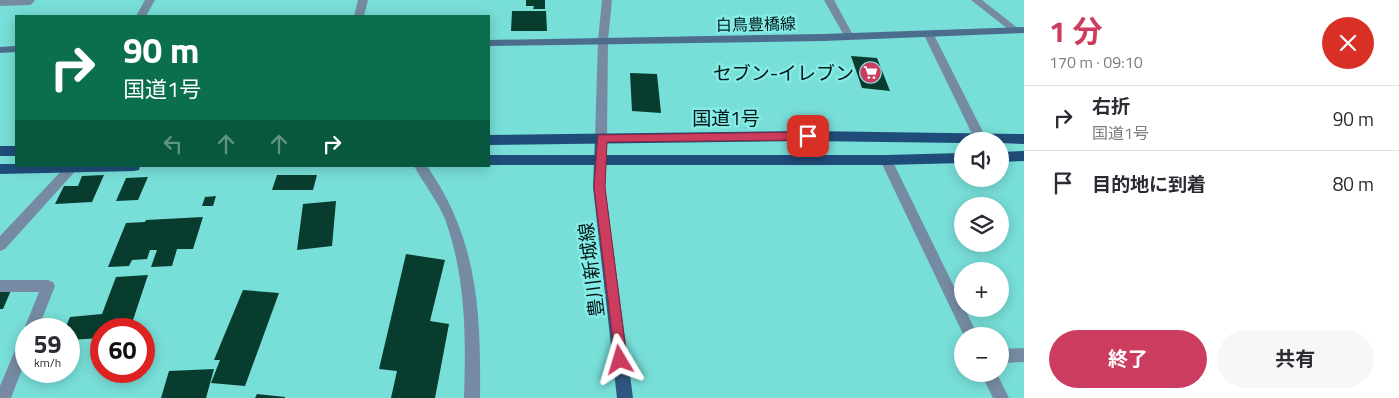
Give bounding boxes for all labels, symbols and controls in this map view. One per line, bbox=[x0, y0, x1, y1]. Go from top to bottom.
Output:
text: 1 分 bbox=[1049, 8, 1102, 54]
street label: 白鳥豊橋線 bbox=[716, 11, 796, 37]
button: close bbox=[1322, 17, 1374, 69]
text: 90 m bbox=[123, 23, 199, 77]
icon: right bbox=[40, 35, 105, 100]
text: 170 m · 09:10 bbox=[1049, 50, 1143, 74]
place label: セブン-イレブン bbox=[713, 58, 854, 87]
supermarket icon: セブン-イレブン bbox=[858, 61, 882, 85]
text: 国道1号 bbox=[123, 72, 201, 106]
text: 右折 bbox=[1092, 91, 1130, 120]
street label: 国道1号 bbox=[692, 103, 760, 132]
icon: right bbox=[1049, 104, 1077, 132]
text: 90 m bbox=[1333, 104, 1374, 133]
pin bbox=[787, 115, 829, 157]
text: 国道1号 bbox=[1092, 121, 1149, 145]
icon: arrive bbox=[794, 122, 822, 150]
icon: left bbox=[159, 130, 187, 158]
icon: ahead bbox=[212, 130, 240, 158]
icon: ahead bbox=[265, 130, 293, 158]
icon: right bbox=[318, 130, 346, 158]
map controls bbox=[954, 132, 1009, 382]
button: sound bbox=[954, 132, 1009, 187]
icon: arrive bbox=[1049, 169, 1077, 197]
text: 目的地に到着 bbox=[1092, 169, 1206, 198]
text: 80 m bbox=[1333, 169, 1374, 198]
button: layers bbox=[954, 197, 1009, 252]
street label: 豊川新城線 bbox=[570, 221, 611, 319]
button: + bbox=[954, 262, 1009, 317]
speed limit sign: 60 bbox=[90, 318, 155, 383]
text: 59 bbox=[33, 325, 62, 363]
button: − bbox=[954, 327, 1009, 382]
button: 終了 bbox=[1049, 330, 1207, 388]
button: 共有 bbox=[1217, 330, 1374, 388]
position arrow bbox=[593, 333, 645, 385]
text: km/h bbox=[34, 353, 61, 372]

